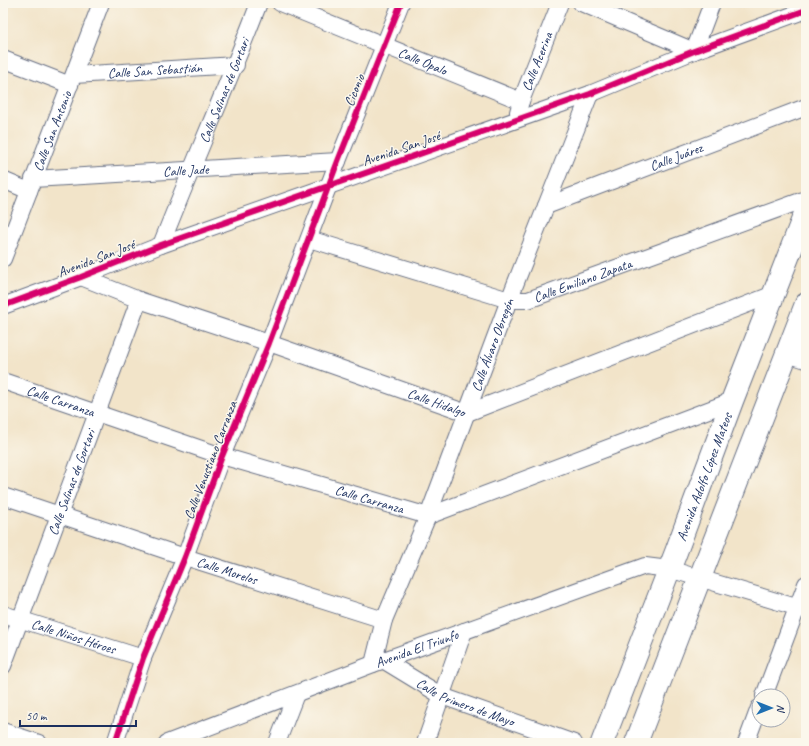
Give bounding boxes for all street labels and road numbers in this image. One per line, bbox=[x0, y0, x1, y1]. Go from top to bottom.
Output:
street label: Calle Acerina bbox=[518, 28, 557, 94]
street label: Calle Salinas de Gortari bbox=[196, 34, 254, 145]
street label: Calle Ópalo bbox=[396, 44, 451, 80]
street label: Calle San Sebastián bbox=[107, 59, 203, 82]
street label: Ciconio bbox=[340, 71, 369, 109]
street label: Calle San Antonio bbox=[29, 88, 76, 174]
street label: Avenida San José bbox=[360, 127, 444, 170]
street label: Calle Juárez bbox=[647, 139, 706, 175]
street label: Calle Jade bbox=[163, 161, 210, 180]
street label: Avenida San José bbox=[55, 235, 139, 281]
street label: Calle Emiliano Zapata bbox=[531, 255, 635, 306]
street label: Calle Álvaro Obregón bbox=[467, 296, 518, 394]
street label: Calle Carranza bbox=[24, 382, 98, 421]
street label: Calle Hidalgo bbox=[405, 385, 469, 421]
street label: Calle Venustiano Carranza bbox=[180, 398, 241, 522]
street label: Avenida Adolfo López Mateos bbox=[673, 409, 736, 543]
street label: Calle Salinas de Gortari bbox=[44, 425, 100, 538]
street label: Calle Carranza bbox=[333, 481, 407, 518]
street label: Calle Morelos bbox=[195, 553, 260, 589]
street label: Calle Niños Héroes bbox=[29, 615, 119, 658]
street label: Avenida El Triunfo bbox=[373, 626, 462, 671]
street label: Calle Primero de Mayo bbox=[413, 674, 518, 731]

